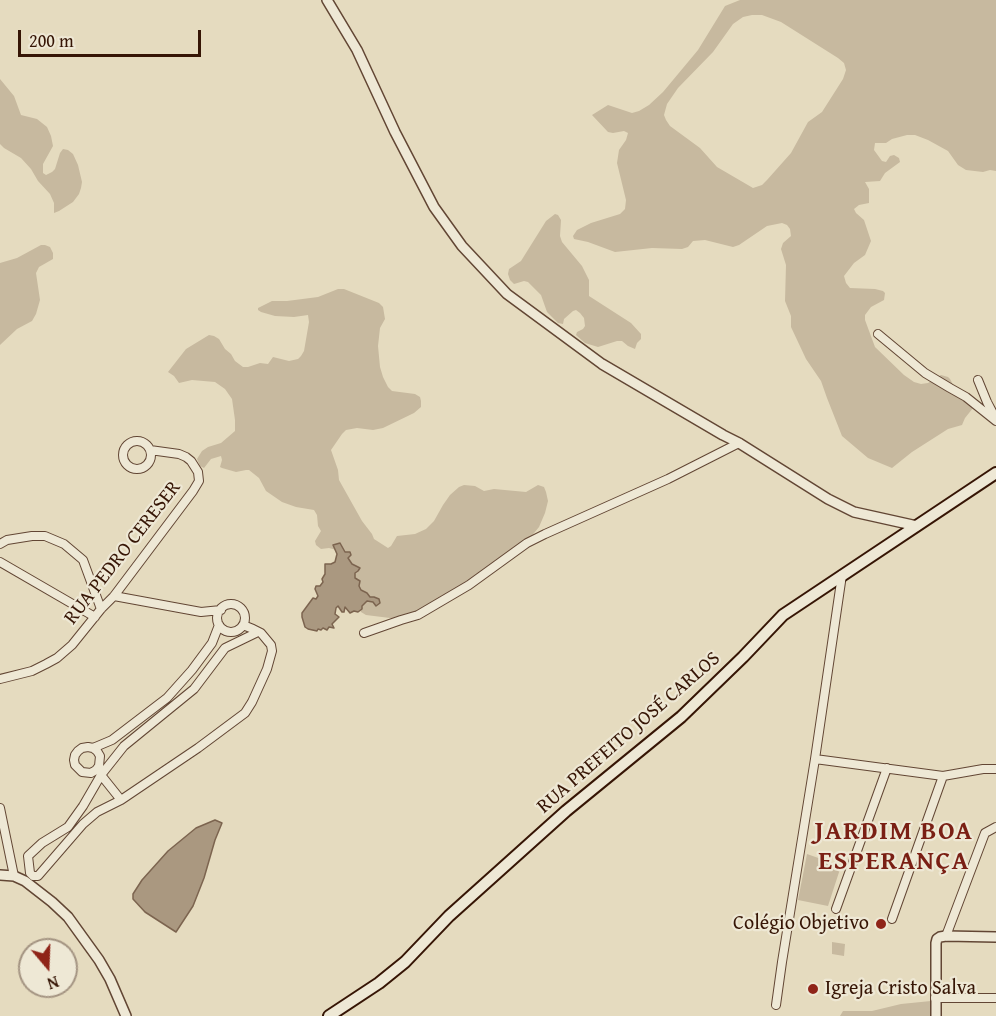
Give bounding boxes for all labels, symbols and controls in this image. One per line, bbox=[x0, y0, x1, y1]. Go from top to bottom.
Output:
scale bar bbox=[21, 18, 204, 56]
text: 200 m bbox=[29, 27, 74, 54]
street label: RUA PEDRO CERESER bbox=[60, 477, 186, 629]
street label: RUA PREFEITO JOSÉ CARLOS bbox=[533, 647, 725, 819]
district label: JARDIM BOA ESPERANÇA bbox=[815, 816, 973, 878]
place label: Colégio Objetivo bbox=[733, 912, 869, 936]
marker: Colégio Objetivo bbox=[874, 917, 888, 931]
north arrow bbox=[18, 938, 78, 998]
text: N bbox=[44, 970, 62, 996]
place label: Igreja Cristo Salva bbox=[825, 977, 976, 1001]
marker: Igreja Cristo Salva bbox=[806, 982, 820, 996]

